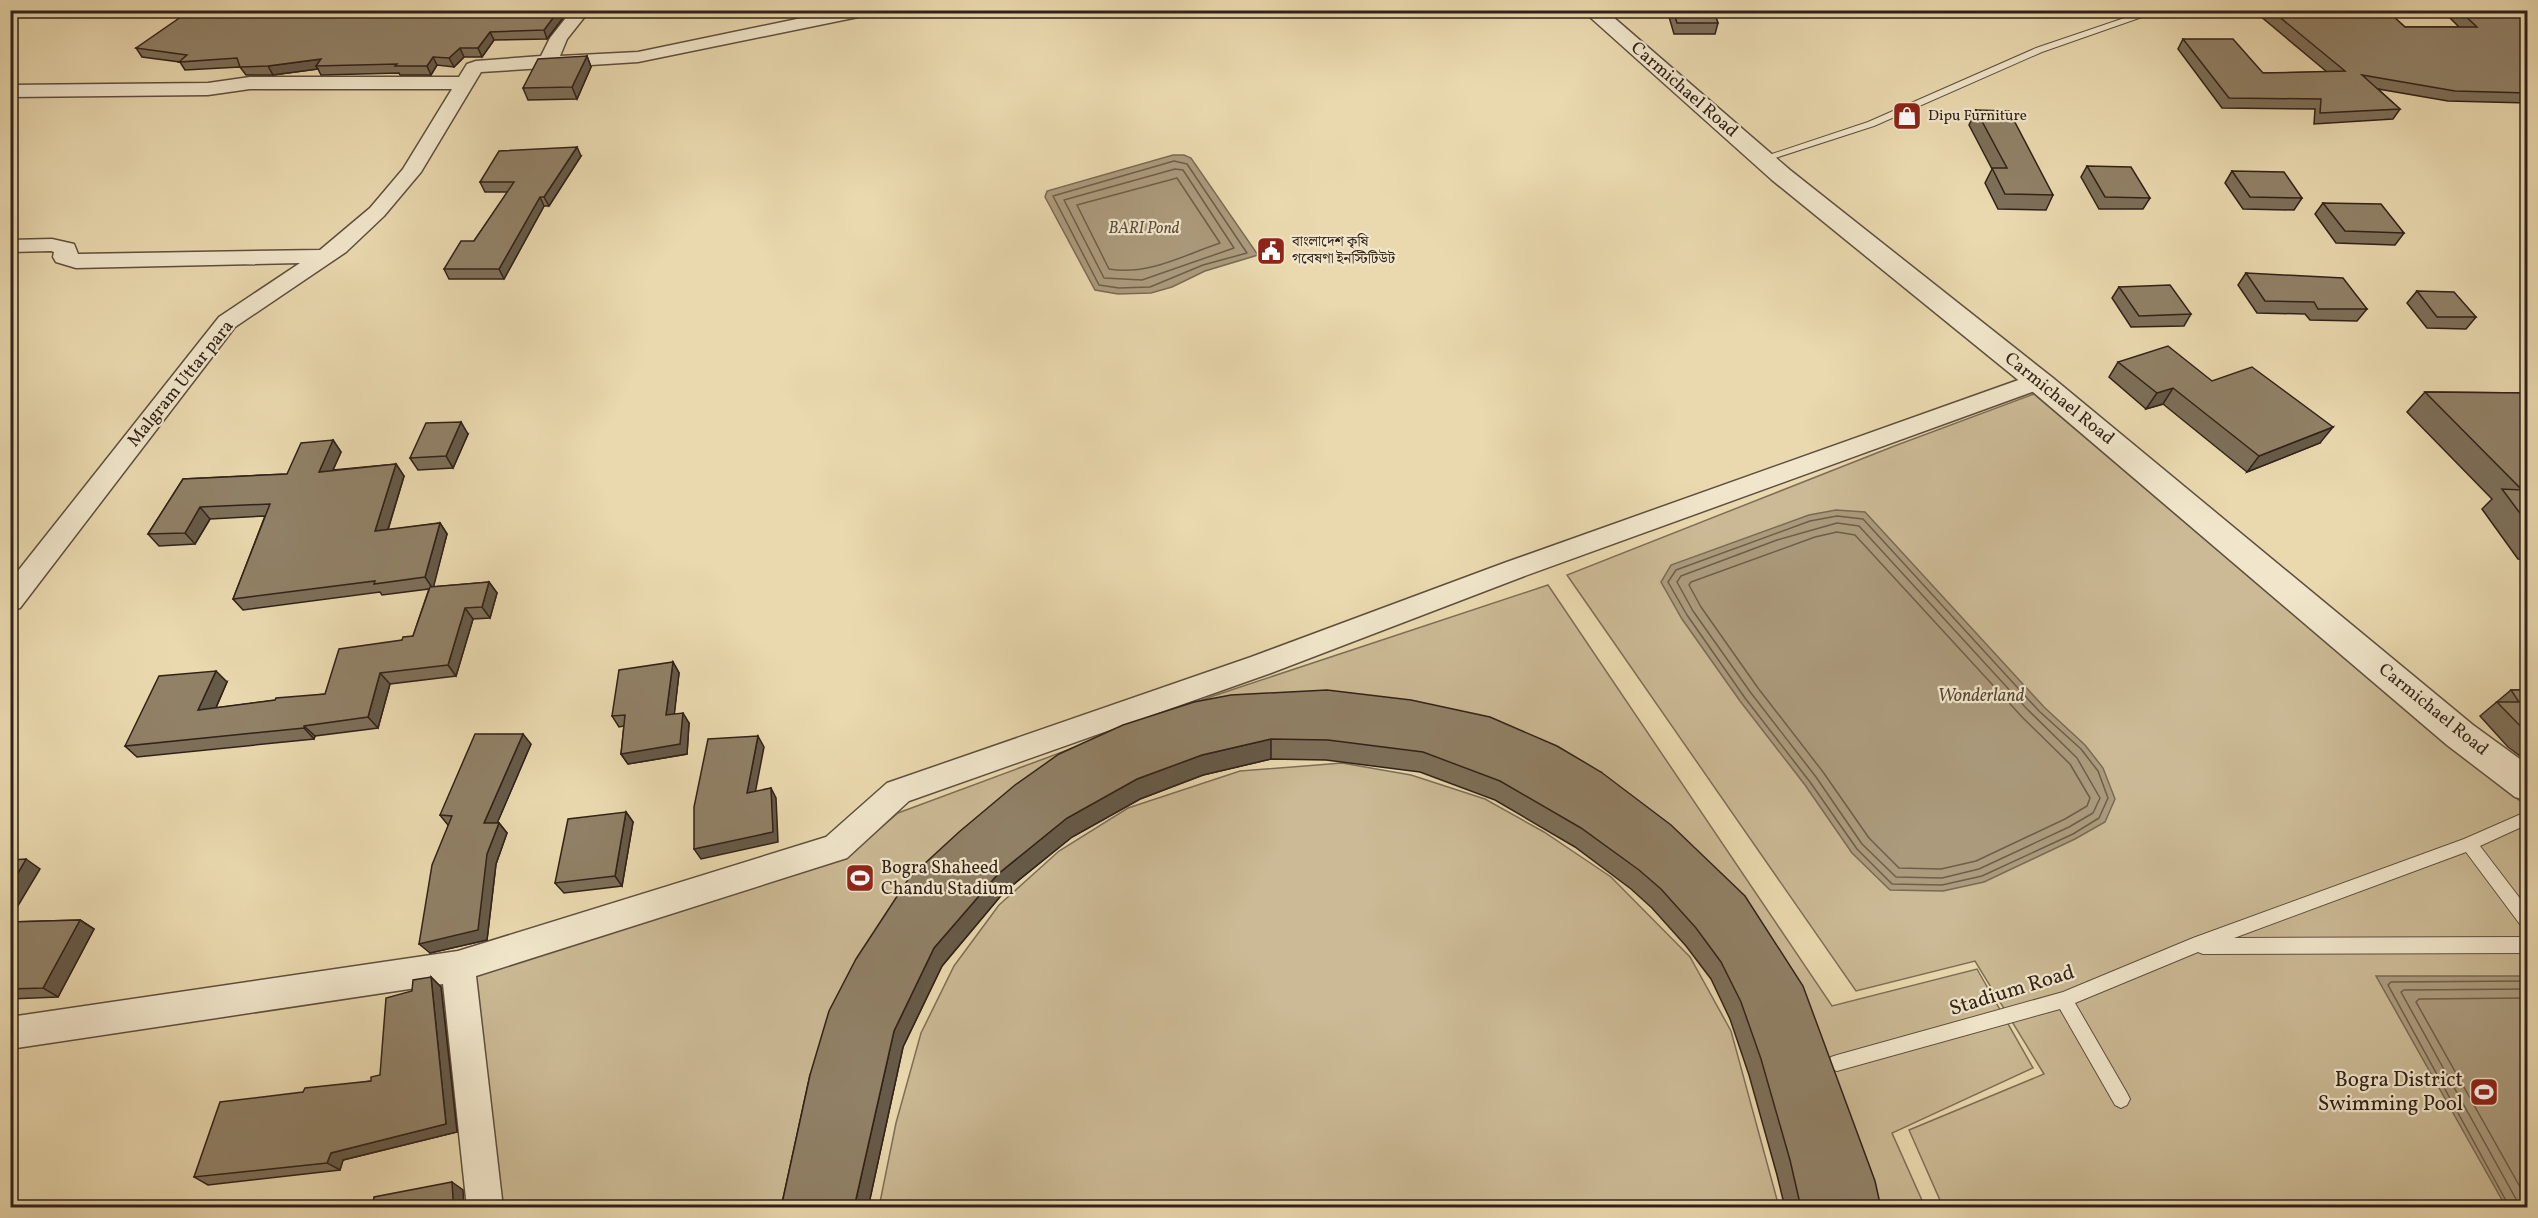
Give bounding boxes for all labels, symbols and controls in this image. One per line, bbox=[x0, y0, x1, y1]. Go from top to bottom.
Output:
street label: Carmichael Road bbox=[1625, 36, 1743, 144]
shop icon: Dipu Furniture bbox=[1891, 100, 1923, 132]
place label: Dipu Furniture bbox=[1928, 106, 2027, 127]
water label: BARI Pond bbox=[1109, 218, 1180, 240]
place label: বাংলাদেশ কৃষি গবেষণা ইনস্টিটিউট bbox=[1291, 232, 1396, 270]
public building icon: বাংলাদেশ কৃষি গবেষণা ইনস্টিটিউট bbox=[1255, 235, 1287, 267]
street label: Malgram Uttar para bbox=[122, 315, 240, 453]
street label: Carmichael Road bbox=[1999, 347, 2119, 451]
street label: Carmichael Road bbox=[2373, 658, 2493, 762]
park label: Wonderland bbox=[1938, 684, 2025, 709]
place label: Bogra Shaheed Chandu Stadium bbox=[881, 856, 1014, 902]
sports icon: Bogra Shaheed Chandu Stadium bbox=[844, 862, 876, 894]
street label: Stadium Road bbox=[1946, 958, 2078, 1024]
place label: Bogra District Swimming Pool bbox=[2318, 1066, 2463, 1119]
sports icon: Bogra District Swimming Pool bbox=[2468, 1076, 2500, 1108]

